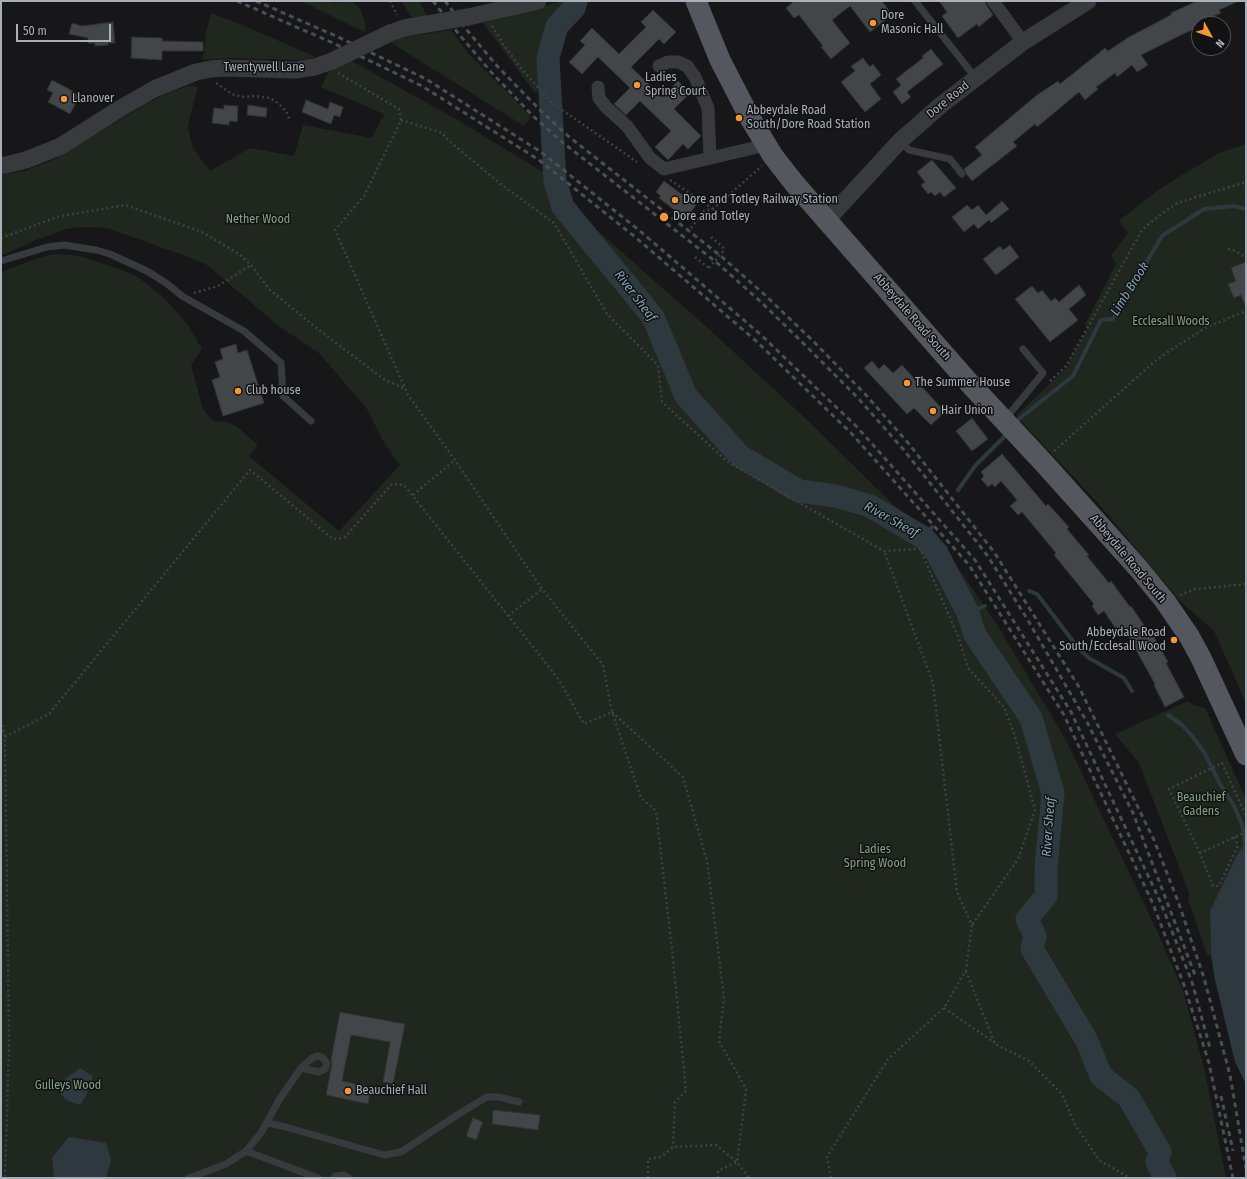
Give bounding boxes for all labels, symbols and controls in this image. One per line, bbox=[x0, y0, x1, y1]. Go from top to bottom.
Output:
place label: Dore Masonic Hall bbox=[881, 9, 943, 37]
scale bar bbox=[18, 16, 113, 42]
north arrow bbox=[1191, 16, 1231, 56]
marker: Dore Masonic Hall bbox=[868, 18, 878, 28]
text: 50 m bbox=[23, 24, 47, 38]
text: N bbox=[1213, 37, 1227, 50]
street label: Twentywell Lane bbox=[224, 61, 304, 75]
place label: Ladies Spring Court bbox=[645, 71, 706, 99]
street label: Dore Road bbox=[924, 78, 972, 122]
marker: Ladies Spring Court bbox=[632, 80, 642, 90]
place label: Llanover bbox=[72, 92, 114, 106]
marker: Llanover bbox=[59, 94, 69, 104]
place label: Abbeydale Road South/Dore Road Station bbox=[747, 104, 870, 132]
marker: Abbeydale Road South/Dore Road Station bbox=[734, 113, 744, 123]
place label: Dore and Totley Railway Station bbox=[683, 193, 838, 207]
marker: Dore and Totley Railway Station bbox=[670, 195, 680, 205]
place label: Dore and Totley bbox=[673, 210, 750, 224]
marker: Dore and Totley bbox=[658, 211, 670, 223]
park label: Nether Wood bbox=[226, 213, 290, 227]
water label: Limb Brook bbox=[1107, 259, 1153, 319]
water label: River Sheaf bbox=[611, 268, 659, 324]
street label: Abbeydale Road South bbox=[870, 270, 954, 364]
park label: Ecclesall Woods bbox=[1132, 315, 1210, 329]
place label: The Summer House bbox=[915, 376, 1010, 390]
marker: The Summer House bbox=[902, 378, 912, 388]
place label: Club house bbox=[246, 384, 301, 398]
marker: Club house bbox=[233, 386, 243, 396]
place label: Hair Union bbox=[941, 404, 993, 418]
marker: Hair Union bbox=[928, 406, 938, 416]
water label: River Sheaf bbox=[861, 499, 921, 541]
street label: Abbeydale Road South bbox=[1087, 512, 1169, 606]
place label: Abbeydale Road South/Ecclesall Wood bbox=[1059, 626, 1166, 654]
marker: Abbeydale Road South/Ecclesall Wood bbox=[1169, 635, 1179, 645]
park label: Beauchief Gadens bbox=[1177, 791, 1225, 819]
water label: River Sheaf bbox=[1039, 797, 1059, 857]
park label: Ladies Spring Wood bbox=[844, 843, 906, 871]
park label: Gulleys Wood bbox=[35, 1079, 101, 1093]
place label: Beauchief Hall bbox=[356, 1084, 427, 1098]
marker: Beauchief Hall bbox=[343, 1086, 353, 1096]

